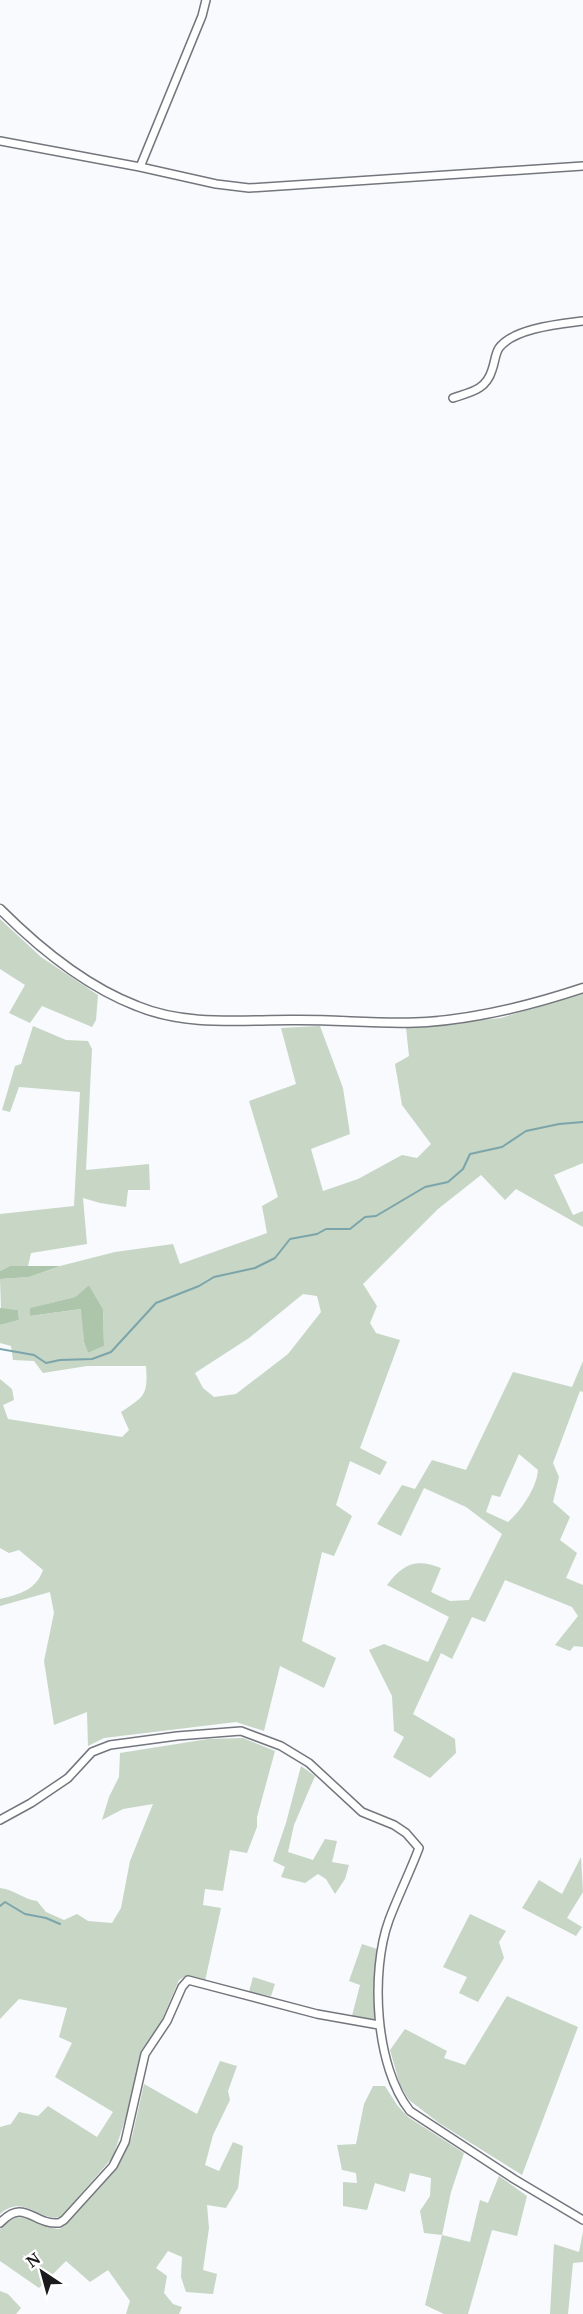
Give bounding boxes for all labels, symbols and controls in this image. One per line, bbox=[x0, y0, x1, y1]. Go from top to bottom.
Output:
north arrow bbox=[12, 2242, 72, 2302]
text: N bbox=[22, 2247, 45, 2272]

